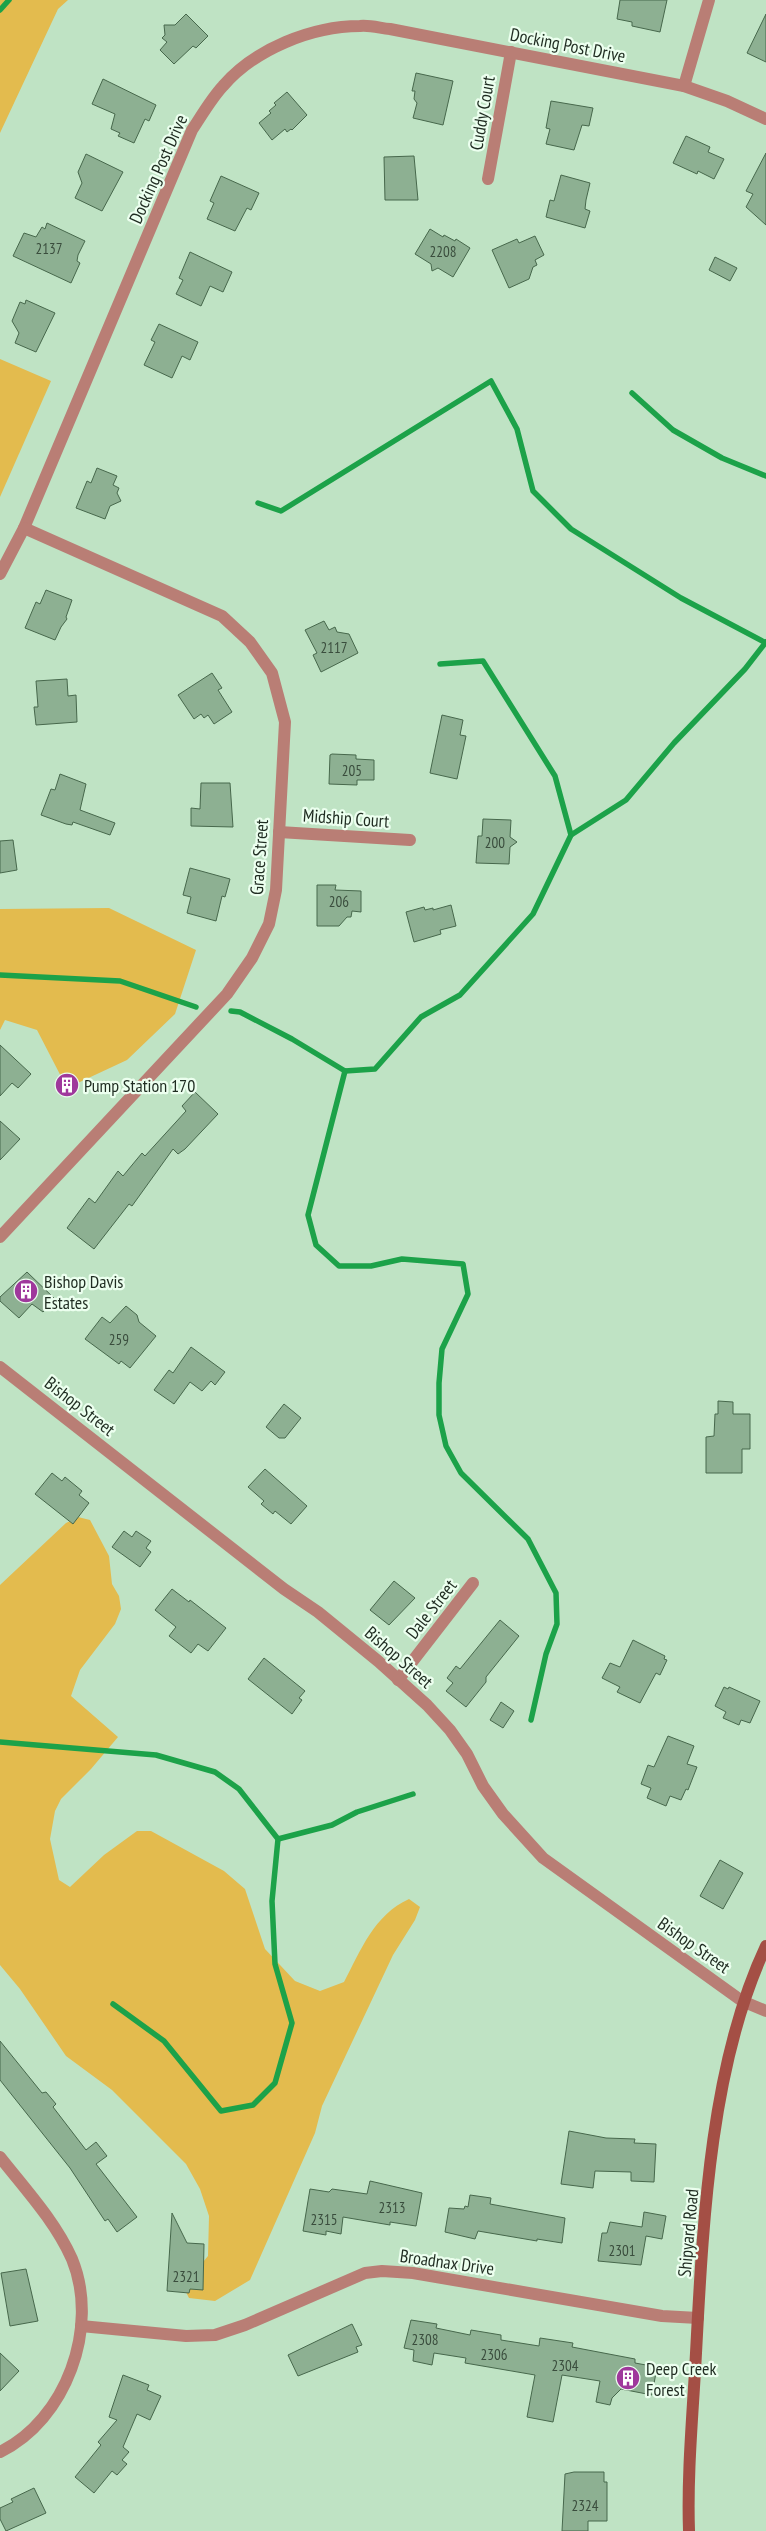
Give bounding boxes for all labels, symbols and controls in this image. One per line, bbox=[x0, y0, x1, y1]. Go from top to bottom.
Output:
street label: Docking Post Drive bbox=[508, 23, 628, 67]
street label: Cuddy Court bbox=[464, 74, 500, 152]
street label: Docking Post Drive bbox=[124, 111, 192, 227]
house number: 2137 bbox=[35, 239, 63, 258]
house number: 2208 bbox=[429, 242, 457, 261]
house number: 2117 bbox=[320, 638, 348, 657]
house number: 205 bbox=[342, 761, 362, 780]
street label: Midship Court bbox=[302, 804, 390, 832]
street label: Grace Street bbox=[245, 818, 273, 896]
house number: 200 bbox=[485, 833, 505, 852]
house number: 206 bbox=[329, 892, 349, 911]
building icon: Pump Station 170 bbox=[54, 1072, 80, 1098]
place label: Pump Station 170 bbox=[84, 1074, 195, 1097]
place label: Bishop Davis Estates bbox=[44, 1270, 123, 1314]
building icon: Bishop Davis Estates bbox=[13, 1278, 39, 1304]
house number: 259 bbox=[109, 1330, 129, 1349]
street label: Bishop Street bbox=[40, 1371, 120, 1441]
street label: Dale Street bbox=[401, 1575, 461, 1643]
street label: Bishop Street bbox=[360, 1621, 438, 1693]
street label: Bishop Street bbox=[653, 1912, 735, 1978]
street label: Shipyard Road bbox=[673, 2188, 703, 2278]
house number: 2313 bbox=[378, 2198, 406, 2217]
house number: 2315 bbox=[310, 2210, 338, 2229]
house number: 2301 bbox=[608, 2241, 636, 2260]
street label: Broadnax Drive bbox=[398, 2244, 496, 2280]
house number: 2321 bbox=[172, 2267, 200, 2286]
house number: 2308 bbox=[411, 2330, 439, 2349]
house number: 2306 bbox=[480, 2345, 508, 2364]
house number: 2304 bbox=[551, 2356, 579, 2375]
place label: Deep Creek Forest bbox=[646, 2357, 716, 2401]
building icon: Deep Creek Forest bbox=[615, 2365, 641, 2391]
house number: 2324 bbox=[571, 2496, 599, 2515]

